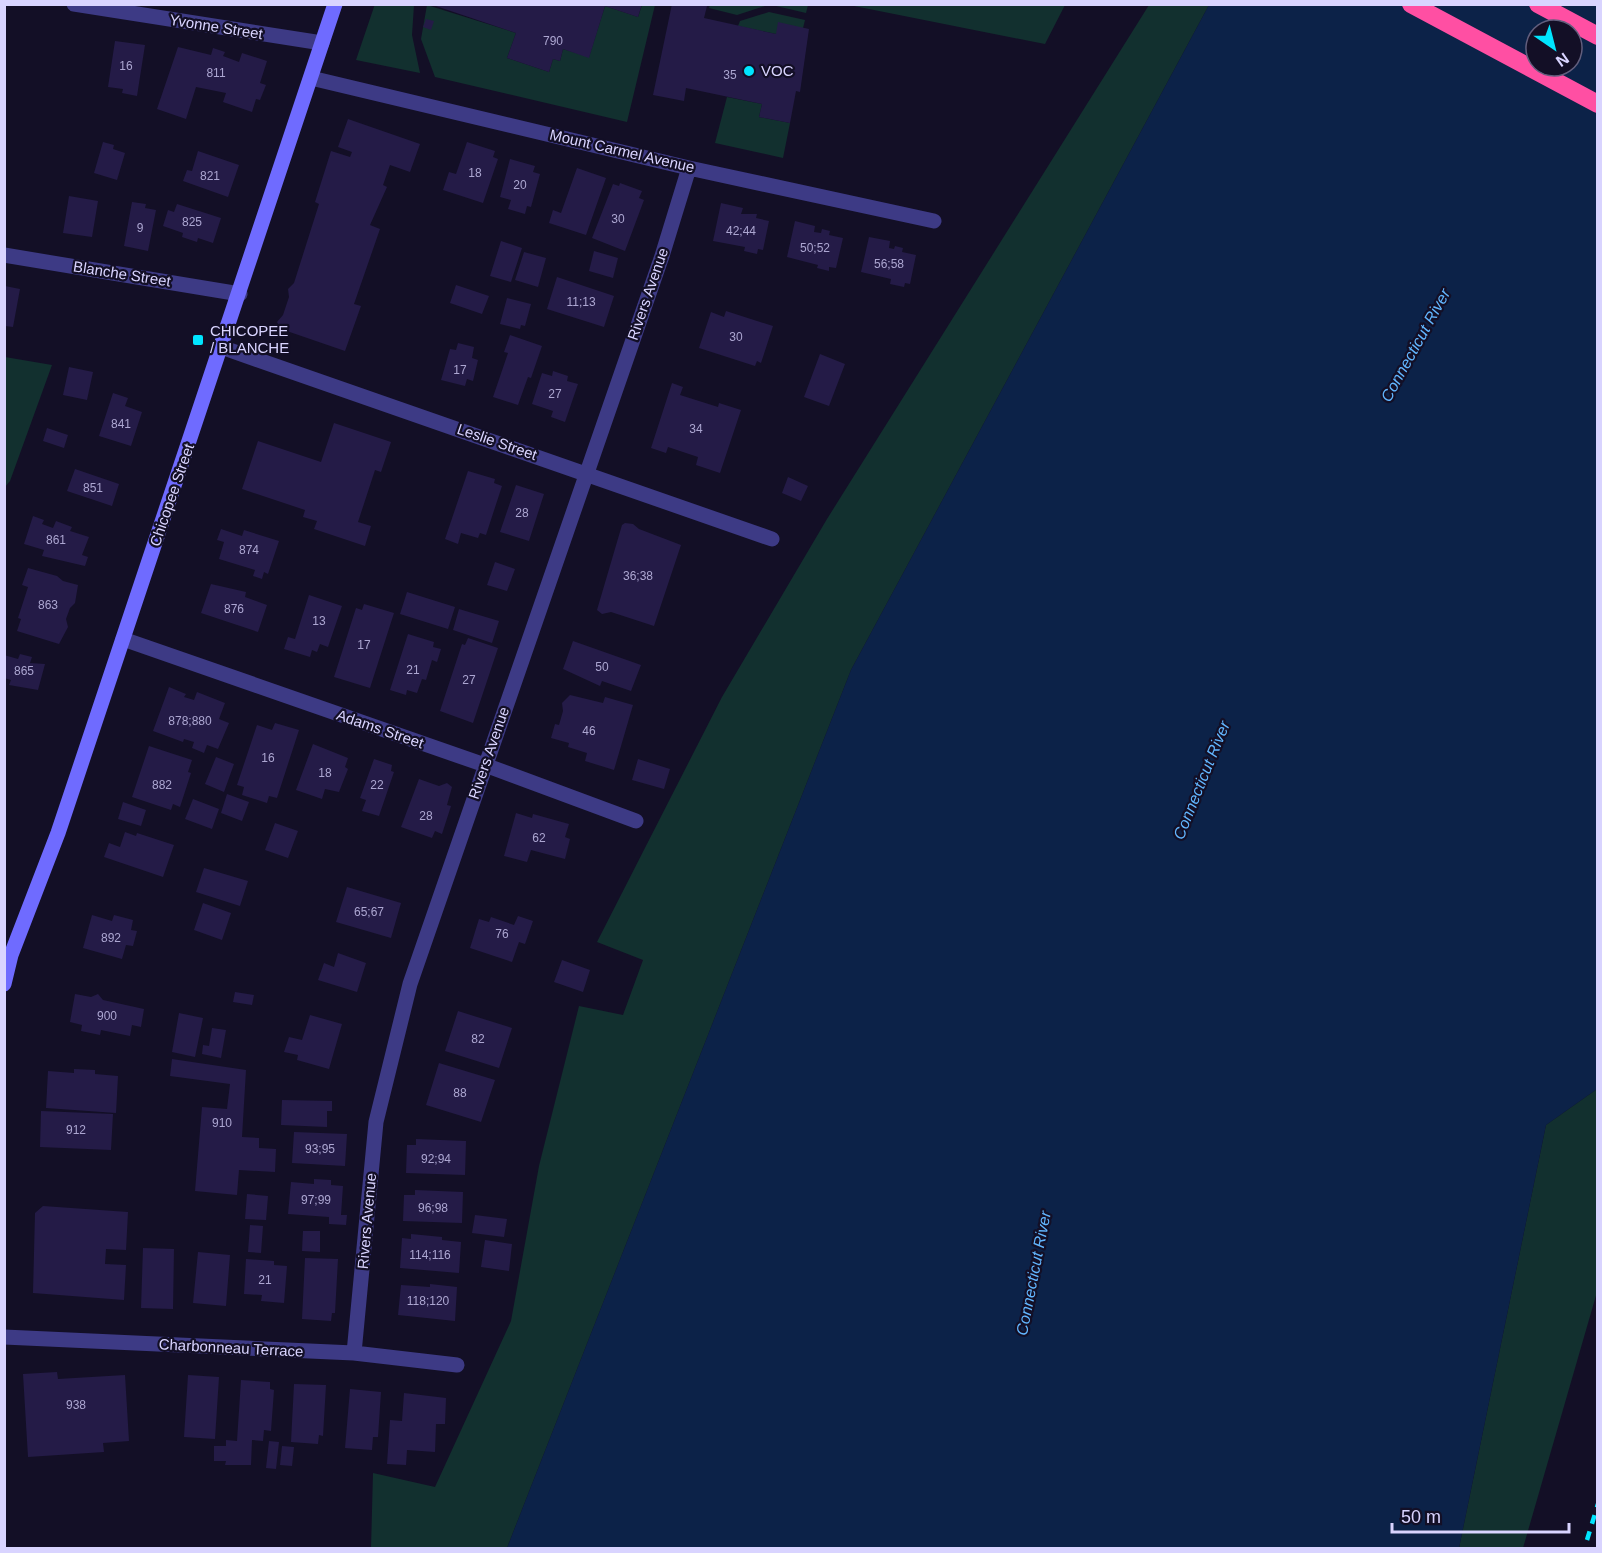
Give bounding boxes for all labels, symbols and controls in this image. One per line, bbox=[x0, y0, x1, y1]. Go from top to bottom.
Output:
street label: Yvonne Street bbox=[168, 11, 265, 42]
north arrow bbox=[1524, 18, 1584, 78]
house number: 790 bbox=[543, 34, 563, 48]
text: N bbox=[1553, 50, 1572, 70]
house number: 16 bbox=[119, 59, 133, 73]
place label: VOC bbox=[761, 62, 794, 79]
marker: VOC bbox=[742, 64, 756, 78]
house number: 811 bbox=[206, 66, 226, 80]
house number: 35 bbox=[723, 68, 737, 82]
street label: Mount Carmel Avenue bbox=[548, 126, 696, 175]
house number: 18 bbox=[468, 166, 482, 180]
house number: 821 bbox=[200, 169, 220, 183]
house number: 20 bbox=[513, 178, 527, 192]
house number: 30 bbox=[611, 212, 625, 226]
house number: 825 bbox=[182, 215, 202, 229]
house number: 9 bbox=[137, 221, 144, 235]
house number: 42;44 bbox=[726, 224, 756, 238]
house number: 50;52 bbox=[800, 241, 830, 255]
street label: Rivers Avenue bbox=[624, 245, 671, 342]
street label: Blanche Street bbox=[72, 257, 173, 290]
house number: 56;58 bbox=[874, 257, 904, 271]
water label: Connecticut River bbox=[1377, 285, 1454, 405]
house number: 11;13 bbox=[566, 295, 596, 309]
place label: CHICOPEE / BLANCHE bbox=[210, 322, 289, 356]
house number: 30 bbox=[729, 330, 743, 344]
marker: CHICOPEE / BLANCHE bbox=[191, 333, 205, 347]
house number: 17 bbox=[453, 363, 467, 377]
house number: 27 bbox=[548, 387, 562, 401]
house number: 841 bbox=[111, 417, 131, 431]
street label: Leslie Street bbox=[455, 420, 540, 463]
house number: 34 bbox=[689, 422, 703, 436]
street label: Chicopee Street bbox=[146, 440, 197, 548]
house number: 851 bbox=[83, 481, 103, 495]
house number: 28 bbox=[515, 506, 529, 520]
house number: 861 bbox=[46, 533, 66, 547]
house number: 874 bbox=[239, 543, 259, 557]
house number: 36;38 bbox=[623, 569, 653, 583]
house number: 863 bbox=[38, 598, 58, 612]
house number: 876 bbox=[224, 602, 244, 616]
house number: 13 bbox=[312, 614, 326, 628]
house number: 17 bbox=[357, 638, 371, 652]
house number: 50 bbox=[595, 660, 609, 674]
house number: 21 bbox=[406, 663, 420, 677]
house number: 865 bbox=[14, 664, 34, 678]
house number: 27 bbox=[462, 673, 476, 687]
street label: Rivers Avenue bbox=[465, 704, 512, 801]
street label: Adams Street bbox=[334, 706, 427, 752]
house number: 878;880 bbox=[168, 714, 212, 728]
water label: Connecticut River bbox=[1170, 718, 1233, 842]
house number: 46 bbox=[582, 724, 596, 738]
house number: 16 bbox=[261, 751, 275, 765]
house number: 18 bbox=[318, 766, 332, 780]
house number: 882 bbox=[152, 778, 172, 792]
house number: 22 bbox=[370, 778, 384, 792]
house number: 28 bbox=[419, 809, 433, 823]
house number: 62 bbox=[532, 831, 546, 845]
house number: 65;67 bbox=[354, 905, 384, 919]
house number: 76 bbox=[495, 927, 509, 941]
house number: 892 bbox=[101, 931, 121, 945]
house number: 900 bbox=[97, 1009, 117, 1023]
house number: 82 bbox=[471, 1032, 485, 1046]
house number: 88 bbox=[453, 1086, 467, 1100]
house number: 910 bbox=[212, 1116, 232, 1130]
house number: 912 bbox=[66, 1123, 86, 1137]
house number: 93;95 bbox=[305, 1142, 335, 1156]
house number: 92;94 bbox=[421, 1152, 451, 1166]
street label: Rivers Avenue bbox=[354, 1172, 379, 1270]
house number: 97;99 bbox=[301, 1193, 331, 1207]
house number: 96;98 bbox=[418, 1201, 448, 1215]
water label: Connecticut River bbox=[1013, 1209, 1054, 1337]
house number: 114;116 bbox=[409, 1248, 451, 1262]
house number: 21 bbox=[258, 1273, 272, 1287]
house number: 118;120 bbox=[407, 1294, 450, 1308]
street label: Charbonneau Terrace bbox=[158, 1335, 304, 1360]
house number: 938 bbox=[66, 1398, 86, 1412]
scale bar bbox=[1392, 1496, 1569, 1534]
text: 50 m bbox=[1401, 1507, 1441, 1527]

